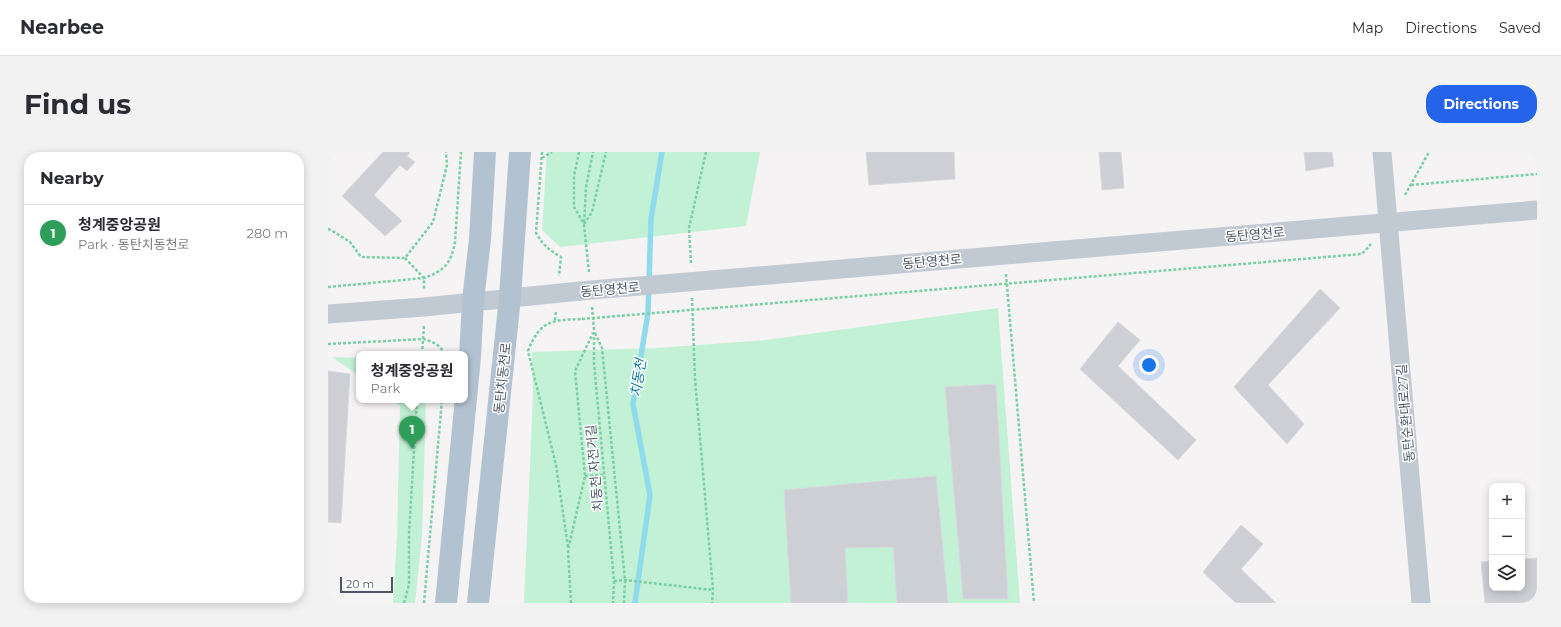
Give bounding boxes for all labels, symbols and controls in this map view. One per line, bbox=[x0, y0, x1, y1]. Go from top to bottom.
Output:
text: Nearbee bbox=[20, 16, 104, 39]
text: Map bbox=[1352, 19, 1383, 37]
text: Directions bbox=[1405, 19, 1477, 37]
text: Saved bbox=[1499, 19, 1541, 37]
button: Directions bbox=[1426, 85, 1537, 123]
text: Find us bbox=[24, 87, 131, 121]
text: Nearby bbox=[40, 168, 104, 188]
text: 청계중앙공원 bbox=[78, 215, 161, 234]
street label: 동탄영천로 bbox=[1225, 223, 1286, 245]
text: 1 bbox=[50, 225, 56, 241]
text: 280 m bbox=[247, 225, 288, 241]
text: Park · 동탄치동천로 bbox=[78, 236, 190, 252]
street label: 동탄영천로 bbox=[902, 250, 963, 272]
street label: 동탄영천로 bbox=[580, 278, 641, 300]
street label: 동탄치동천로 bbox=[490, 341, 514, 415]
popup bbox=[356, 351, 468, 403]
your location bbox=[1139, 355, 1159, 375]
water label: 치동천 bbox=[626, 356, 650, 398]
text: 청계중앙공원 bbox=[371, 361, 453, 380]
street label: 동탄순환대로27길 bbox=[1393, 363, 1417, 463]
text: Park bbox=[371, 380, 400, 396]
pin: 1 bbox=[399, 416, 425, 449]
street label: 치동천 자전거길 bbox=[582, 424, 606, 512]
map controls bbox=[1489, 483, 1525, 591]
button: + bbox=[1489, 483, 1525, 519]
button: − bbox=[1489, 519, 1525, 555]
button: layers bbox=[1489, 555, 1525, 591]
scale bar bbox=[340, 575, 393, 594]
text: 20 m bbox=[346, 577, 374, 591]

